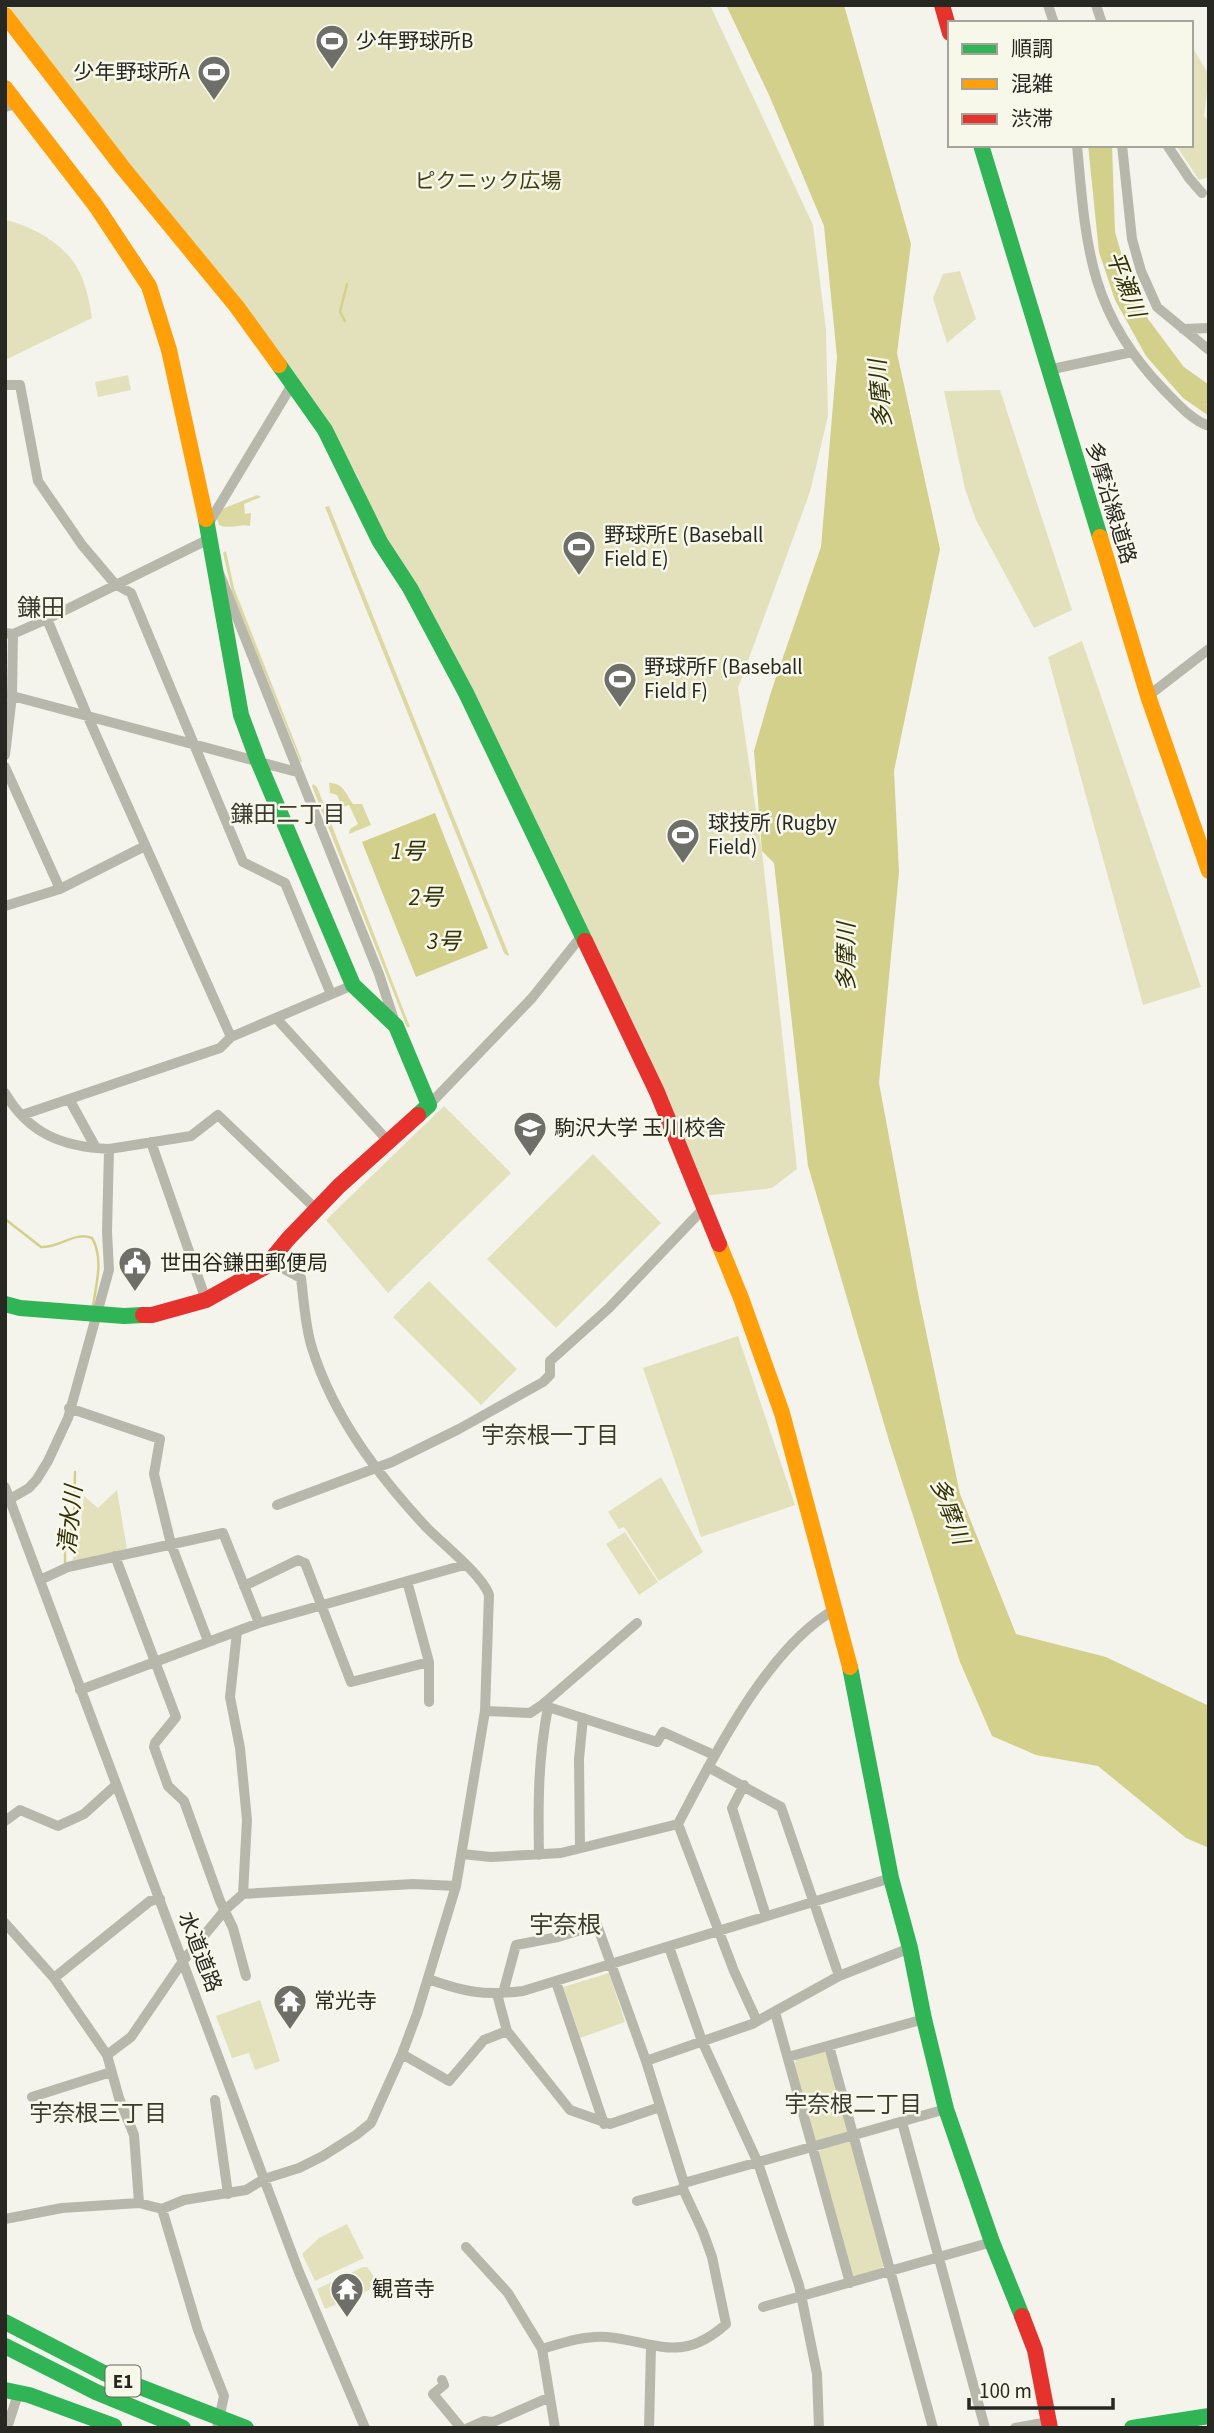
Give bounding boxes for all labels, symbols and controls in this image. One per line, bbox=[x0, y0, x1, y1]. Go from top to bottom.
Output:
legend bbox=[948, 21, 1193, 147]
sports icon: 少年野球所B bbox=[313, 22, 351, 71]
place label: 少年野球所B bbox=[356, 26, 473, 56]
text: 順調 bbox=[1011, 34, 1053, 64]
sports icon: 少年野球所A bbox=[195, 53, 233, 102]
place label: 少年野球所A bbox=[74, 57, 191, 87]
text: 混雑 bbox=[1011, 69, 1053, 99]
text: 渋滞 bbox=[1011, 104, 1053, 134]
park label: ピクニック広場 bbox=[415, 166, 562, 196]
water label: 平瀬川 bbox=[1098, 246, 1154, 325]
water label: 多摩川 bbox=[861, 355, 900, 430]
street label: 多摩沿線道路 bbox=[1078, 438, 1144, 568]
place label: 野球所E (Baseball Field E) bbox=[604, 520, 763, 574]
sports icon: 野球所E (Baseball Field E) bbox=[560, 528, 598, 577]
district label: 鎌田 bbox=[17, 591, 65, 626]
place label: 野球所F (Baseball Field F) bbox=[644, 652, 803, 706]
sports icon: 野球所F (Baseball Field F) bbox=[601, 660, 639, 709]
district label: 鎌田二丁目 bbox=[231, 798, 346, 831]
place label: 球技所 (Rugby Field) bbox=[708, 808, 837, 862]
sports icon: 球技所 (Rugby Field) bbox=[664, 816, 702, 865]
water label: 1号 bbox=[391, 835, 427, 868]
water label: 2号 bbox=[408, 881, 445, 914]
water label: 多摩川 bbox=[830, 920, 863, 992]
water label: 3号 bbox=[426, 925, 463, 958]
school or university icon: 駒沢大学 玉川校舎 bbox=[511, 1109, 549, 1158]
place label: 駒沢大学 玉川校舎 bbox=[554, 1113, 726, 1143]
public building icon: 世田谷鎌田郵便局 bbox=[116, 1244, 154, 1293]
place label: 世田谷鎌田郵便局 bbox=[160, 1248, 328, 1278]
district label: 宇奈根一丁目 bbox=[481, 1419, 619, 1452]
water label: 多摩川 bbox=[922, 1473, 978, 1552]
water label: 清水川 bbox=[50, 1481, 91, 1556]
street label: 水道道路 bbox=[171, 1907, 229, 1997]
district label: 宇奈根 bbox=[529, 1908, 601, 1943]
temple icon: 常光寺 bbox=[271, 1982, 309, 2031]
place label: 常光寺 bbox=[314, 1986, 377, 2016]
district label: 宇奈根二丁目 bbox=[784, 2088, 922, 2121]
district label: 宇奈根三丁目 bbox=[29, 2097, 167, 2130]
temple icon: 観音寺 bbox=[328, 2270, 366, 2319]
place label: 観音寺 bbox=[372, 2274, 435, 2304]
road number: E1 bbox=[106, 2366, 140, 2396]
scale bar bbox=[969, 2366, 1112, 2410]
text: 100 m bbox=[979, 2376, 1032, 2406]

